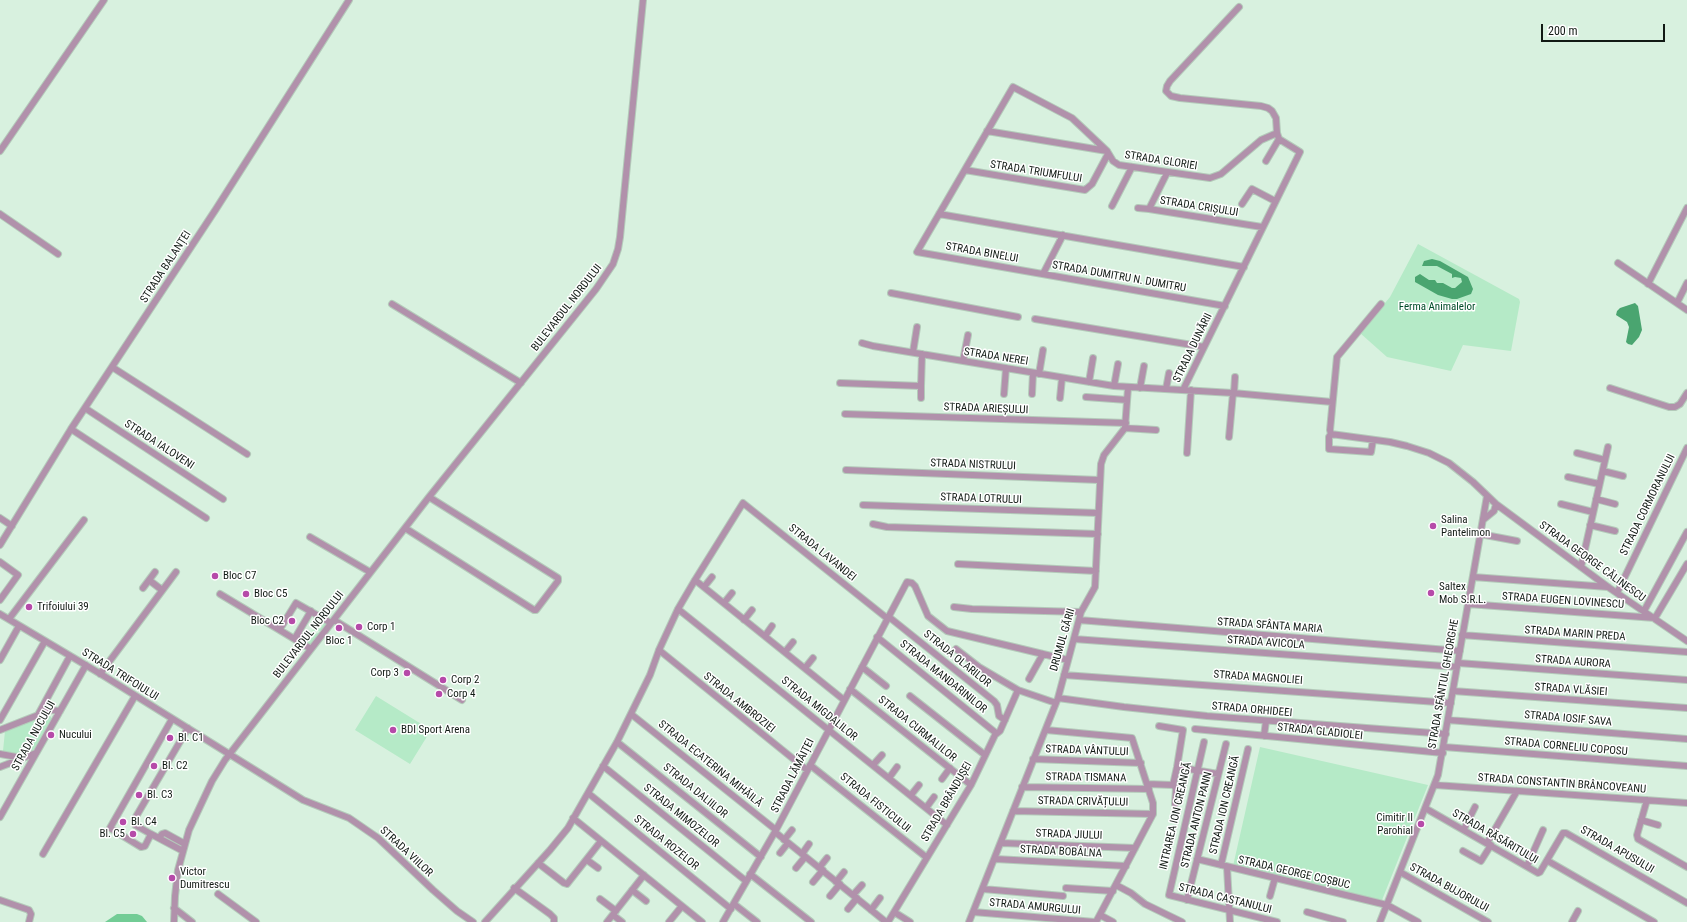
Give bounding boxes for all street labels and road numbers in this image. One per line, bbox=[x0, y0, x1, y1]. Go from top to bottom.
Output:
street label: STRADA GLORIEI bbox=[1124, 149, 1198, 173]
street label: STRADA TRIUMFULUI bbox=[989, 158, 1083, 186]
street label: STRADA CRIȘULUI bbox=[1159, 194, 1239, 220]
street label: STRADA BALANȚEI bbox=[138, 228, 194, 306]
street label: STRADA BINELUI bbox=[945, 240, 1019, 266]
street label: STRADA DUMITRU N. DUMITRU bbox=[1051, 259, 1187, 295]
street label: BULEVARDUL NORDULUI bbox=[529, 262, 605, 354]
street label: STRADA DUNĂRII bbox=[1170, 311, 1216, 385]
street label: STRADA NEREI bbox=[963, 345, 1029, 369]
street label: STRADA ARIEȘULUI bbox=[943, 401, 1029, 417]
street label: STRADA IALOVENI bbox=[122, 418, 196, 472]
street label: STRADA CORMORANULUI bbox=[1618, 452, 1678, 558]
street label: STRADA NISTRULUI bbox=[930, 457, 1016, 473]
street label: STRADA LOTRULUI bbox=[940, 491, 1022, 507]
street label: STRADA GEORGE CĂLINESCU bbox=[1536, 519, 1648, 605]
street label: STRADA LAVANDEI bbox=[785, 522, 859, 584]
street label: BULEVARDUL NORDULUI bbox=[271, 589, 347, 681]
street label: STRADA EUGEN LOVINESCU bbox=[1502, 590, 1624, 612]
street label: DRUMUL GĂRII bbox=[1048, 607, 1078, 673]
street label: STRADA SFÂNTA MARIA bbox=[1217, 616, 1323, 636]
street label: STRADA SFÂNTUL GHEORGHE bbox=[1426, 618, 1462, 750]
street label: STRADA MARIN PREDA bbox=[1524, 624, 1626, 644]
street label: STRADA OLARILOR bbox=[921, 628, 993, 690]
street label: STRADA AVICOLA bbox=[1227, 634, 1305, 652]
street label: STRADA MANDARINILOR bbox=[897, 638, 989, 716]
street label: STRADA TRIFOIULUI bbox=[79, 646, 161, 704]
street label: STRADA AURORA bbox=[1535, 653, 1611, 671]
street label: STRADA MAGNOLIEI bbox=[1213, 668, 1303, 688]
street label: STRADA AMBROZIEI bbox=[701, 670, 777, 736]
street label: STRADA MIGDALILOR bbox=[778, 674, 860, 744]
street label: STRADA VLĂSIEI bbox=[1534, 681, 1608, 699]
street label: STRADA CURMALILOR bbox=[875, 693, 959, 765]
street label: STRADA NUCULUI bbox=[9, 699, 59, 773]
street label: STRADA ORHIDEEI bbox=[1211, 700, 1293, 720]
street label: STRADA IOSIF SAVA bbox=[1524, 709, 1612, 729]
street label: STRADA ECATERINA MIHĂILĂ bbox=[655, 718, 765, 810]
street label: STRADA GLADIOLEI bbox=[1277, 721, 1363, 743]
street label: STRADA CORNELIU COPOSU bbox=[1504, 735, 1628, 759]
street label: STRADA LĂMÂIȚEI bbox=[769, 737, 817, 815]
street label: STRADA VÂNTULUI bbox=[1045, 743, 1129, 759]
street label: STRADA ION CREANGĂ bbox=[1207, 754, 1243, 856]
street label: STRADA BRÂNDUȘEI bbox=[919, 760, 975, 844]
street label: STRADA DALIILOR bbox=[660, 761, 730, 821]
street label: INTRAREA ION CREANGĂ bbox=[1157, 761, 1195, 871]
street label: STRADA FISTICULUI bbox=[837, 770, 913, 836]
street label: STRADA TISMANA bbox=[1045, 771, 1127, 785]
street label: STRADA ANTON PANN bbox=[1179, 771, 1215, 869]
street label: STRADA CONSTANTIN BRÂNCOVEANU bbox=[1477, 772, 1647, 796]
street label: STRADA MIMOZELOR bbox=[641, 782, 721, 850]
street label: STRADA CRIVĂȚULUI bbox=[1038, 795, 1128, 809]
street label: STRADA RĂSĂRITULUI bbox=[1450, 807, 1540, 867]
street label: STRADA ROZELOR bbox=[631, 813, 701, 873]
street label: STRADA VIILOR bbox=[377, 824, 435, 880]
street label: STRADA APUSULUI bbox=[1578, 824, 1656, 876]
street label: STRADA JIULUI bbox=[1035, 827, 1103, 843]
street label: STRADA BOBÂLNA bbox=[1020, 843, 1102, 861]
street label: STRADA GEORGE COȘBUC bbox=[1237, 854, 1351, 892]
street label: STRADA BUJORULUI bbox=[1407, 861, 1491, 915]
street label: STRADA CASTANULUI bbox=[1177, 881, 1273, 917]
street label: STRADA AMURGULUI bbox=[989, 896, 1081, 918]

